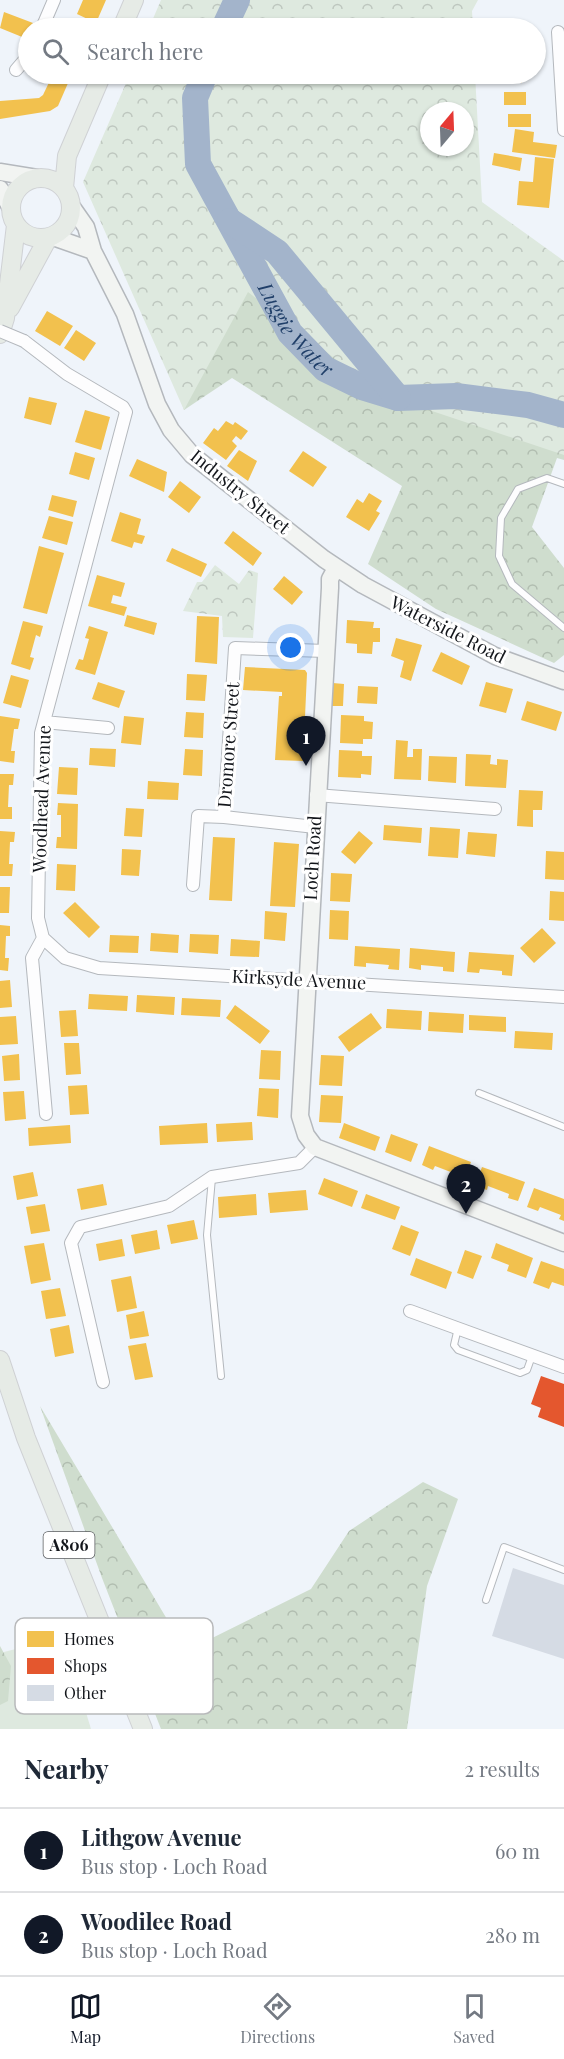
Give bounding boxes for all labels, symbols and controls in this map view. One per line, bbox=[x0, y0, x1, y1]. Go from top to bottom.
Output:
search box bbox=[18, 18, 546, 84]
icon: search bbox=[39, 35, 72, 68]
text: Search here bbox=[87, 36, 203, 66]
north arrow bbox=[420, 102, 474, 156]
water label: Luggie Water bbox=[252, 276, 339, 383]
street label: Industry Street bbox=[186, 444, 296, 539]
street label: Waterside Road bbox=[386, 589, 511, 669]
your location bbox=[276, 633, 305, 662]
street label: Dromore Street bbox=[212, 681, 244, 809]
pin: 1 bbox=[286, 716, 326, 766]
street label: Woodhead Avenue bbox=[26, 725, 56, 874]
street label: Loch Road bbox=[298, 814, 326, 901]
street label: Kirksyde Avenue bbox=[231, 964, 367, 995]
pin: 2 bbox=[446, 1164, 486, 1214]
road number: A806 bbox=[44, 1532, 94, 1558]
legend bbox=[15, 1618, 213, 1714]
text: Homes bbox=[64, 1628, 114, 1649]
text: Shops bbox=[64, 1655, 107, 1676]
text: Other bbox=[64, 1682, 106, 1703]
text: Nearby bbox=[24, 1751, 109, 1786]
text: 2 results bbox=[465, 1755, 540, 1782]
text: Lithgow Avenue bbox=[81, 1822, 242, 1852]
text: 1 bbox=[40, 1837, 47, 1864]
text: 60 m bbox=[495, 1837, 540, 1864]
text: Bus stop · Loch Road bbox=[81, 1852, 268, 1879]
text: Woodilee Road bbox=[81, 1906, 232, 1936]
text: 2 bbox=[38, 1921, 49, 1948]
text: 280 m bbox=[485, 1921, 540, 1948]
text: Bus stop · Loch Road bbox=[81, 1936, 268, 1963]
tab: Map bbox=[69, 1990, 102, 2047]
tab: Directions bbox=[240, 1990, 315, 2047]
tab: Saved bbox=[453, 1990, 495, 2047]

